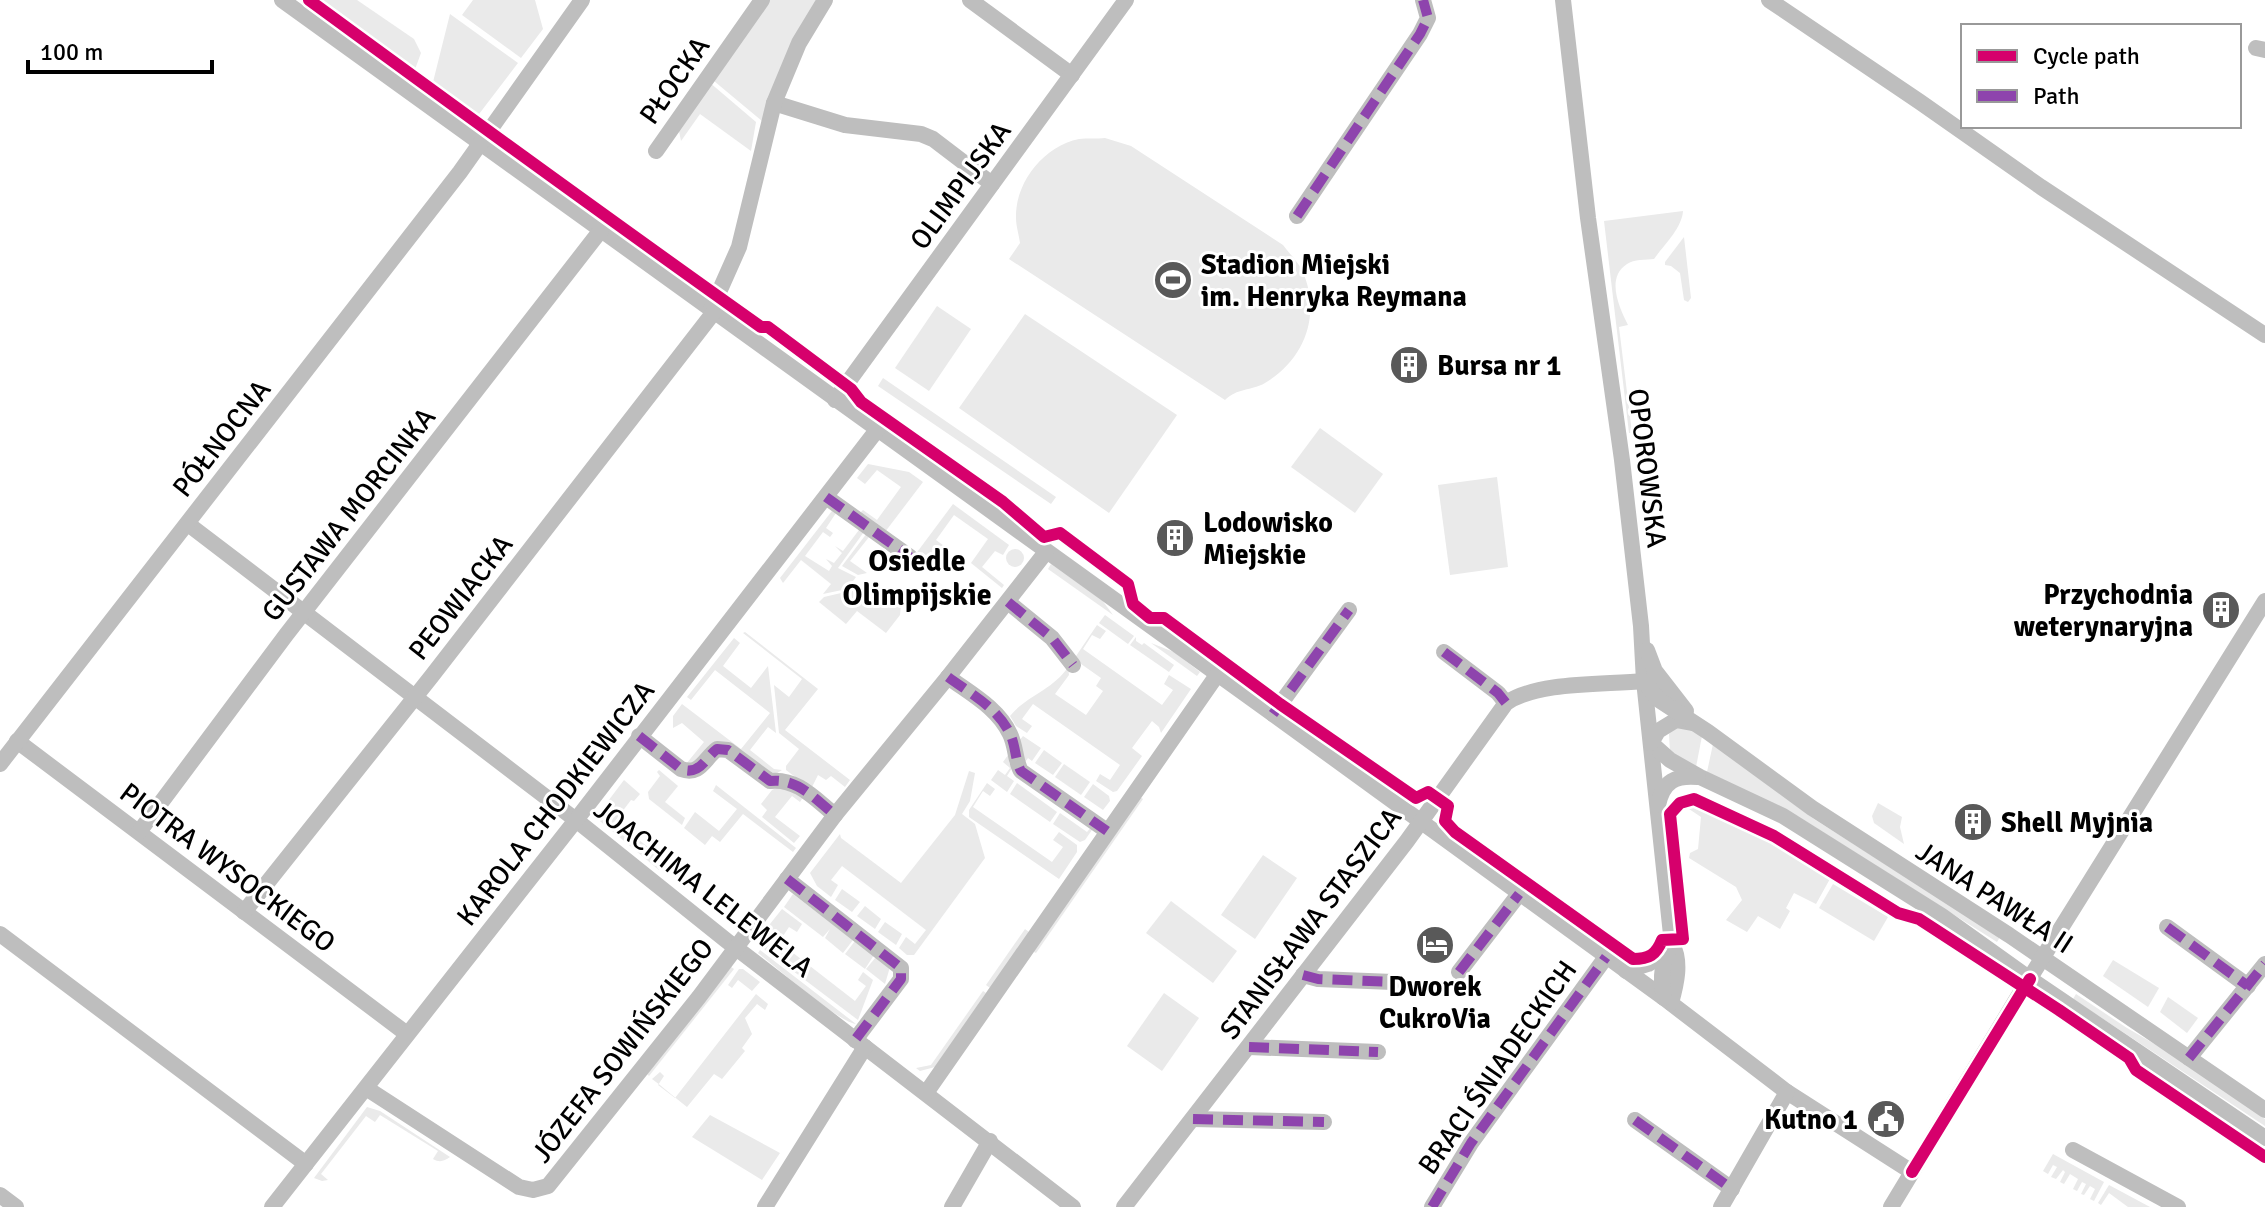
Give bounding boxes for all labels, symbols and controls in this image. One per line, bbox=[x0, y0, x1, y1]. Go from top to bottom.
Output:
scale bar bbox=[28, 24, 212, 74]
legend bbox=[1961, 24, 2241, 128]
street label: PŁOCKA bbox=[632, 30, 717, 131]
text: 100 m bbox=[40, 37, 103, 67]
text: Cycle path bbox=[2033, 41, 2140, 71]
text: Path bbox=[2033, 81, 2079, 111]
street label: OLIMPIJSKA bbox=[903, 115, 1019, 256]
place label: Stadion Miejski im. Henryka Reymana bbox=[1201, 248, 1467, 314]
sports icon: Stadion Miejski im. Henryka Reymana bbox=[1152, 259, 1194, 301]
building icon: Bursa nr 1 bbox=[1388, 344, 1430, 386]
place label: Bursa nr 1 bbox=[1437, 349, 1561, 383]
street label: PÓŁNOCNA bbox=[166, 373, 278, 504]
street label: OPOROWSKA bbox=[1620, 387, 1674, 550]
street label: GUSTAWA MORCINKA bbox=[255, 401, 443, 628]
place label: Lodowisko Miejskie bbox=[1203, 506, 1333, 572]
building icon: Lodowisko Miejskie bbox=[1154, 517, 1196, 559]
street label: PEOWIACKA bbox=[401, 528, 520, 667]
district label: Osiedle Olimpijskie bbox=[842, 543, 992, 614]
place label: Przychodnia weterynaryjna bbox=[2014, 578, 2193, 644]
building icon: Przychodnia weterynaryjna bbox=[2200, 589, 2242, 631]
street label: KAROLA CHODKIEWICZA bbox=[450, 675, 662, 933]
street label: PIOTRA WYSOCKIEGO bbox=[113, 776, 342, 960]
street label: JOACHIMA LELEWELA bbox=[587, 793, 820, 985]
street label: STANISŁAWA STASZICA bbox=[1213, 801, 1409, 1046]
building icon: Shell Myjnia bbox=[1952, 801, 1994, 843]
place label: Shell Myjnia bbox=[2001, 806, 2153, 840]
street label: JANA PAWŁA II bbox=[1910, 835, 2079, 961]
hotel icon: Dworek CukroVia bbox=[1414, 924, 1456, 966]
street label: JÓZEFA SOWIŃSKIEGO bbox=[525, 932, 721, 1170]
street label: BRACI ŚNIADECKICH bbox=[1411, 954, 1584, 1181]
place label: Dworek CukroVia bbox=[1379, 970, 1491, 1036]
public building icon: Kutno 1 bbox=[1865, 1098, 1907, 1140]
place label: Kutno 1 bbox=[1764, 1103, 1858, 1137]

